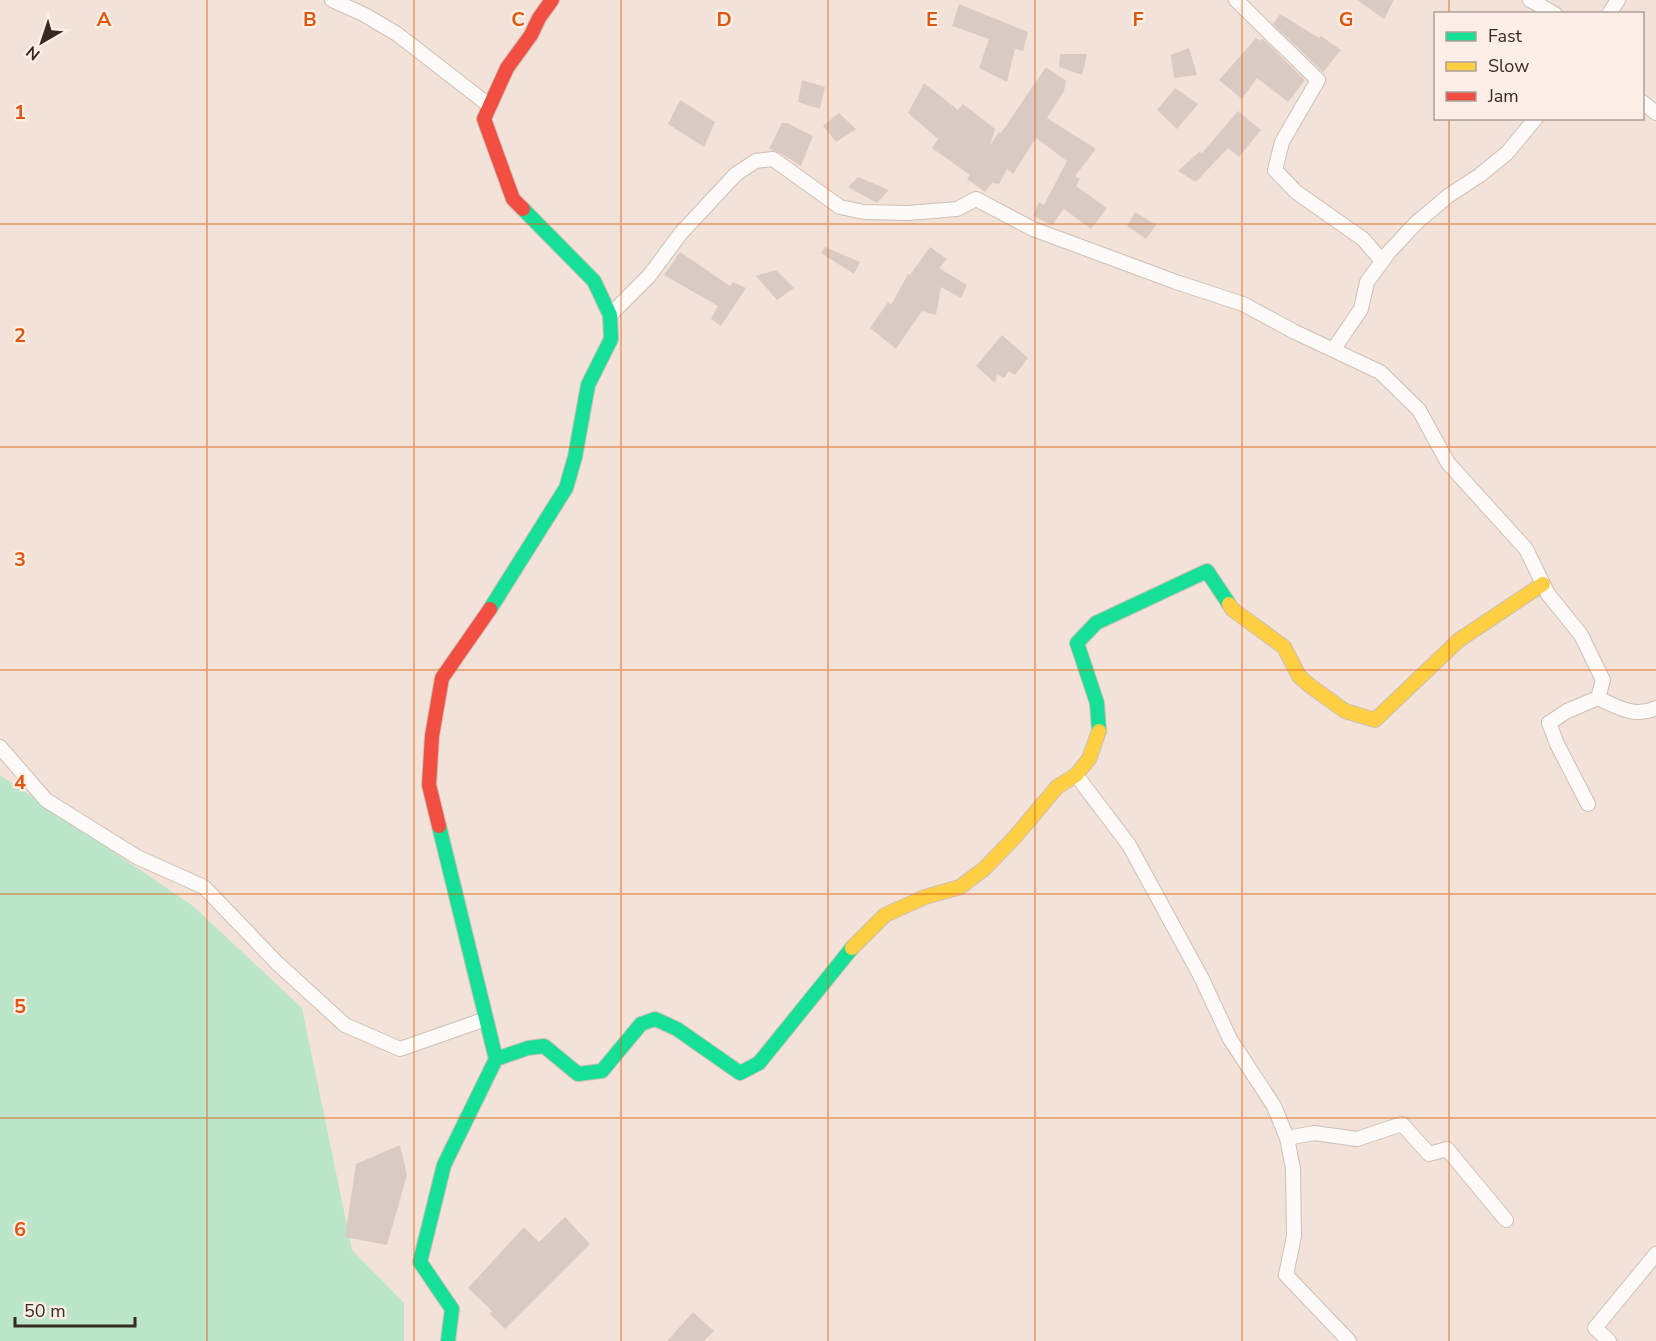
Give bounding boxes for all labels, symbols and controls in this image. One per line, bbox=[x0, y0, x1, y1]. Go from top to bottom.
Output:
text: A bbox=[97, 6, 112, 33]
text: B bbox=[303, 6, 317, 33]
text: C bbox=[511, 6, 525, 33]
text: D bbox=[716, 6, 732, 33]
text: E bbox=[926, 6, 938, 33]
text: F bbox=[1132, 6, 1144, 33]
text: G bbox=[1339, 6, 1353, 33]
north arrow bbox=[12, 12, 72, 72]
legend bbox=[1434, 12, 1644, 120]
text: Fast bbox=[1488, 24, 1523, 48]
text: N bbox=[22, 41, 45, 65]
text: Slow bbox=[1488, 54, 1529, 78]
text: Jam bbox=[1487, 84, 1519, 108]
text: 1 bbox=[14, 99, 26, 126]
text: 2 bbox=[14, 322, 26, 349]
text: 3 bbox=[14, 546, 26, 573]
text: 4 bbox=[14, 769, 26, 796]
text: 5 bbox=[14, 993, 26, 1020]
text: 6 bbox=[14, 1216, 26, 1243]
scale bar bbox=[15, 1290, 135, 1328]
text: 50 m bbox=[24, 1299, 66, 1323]

